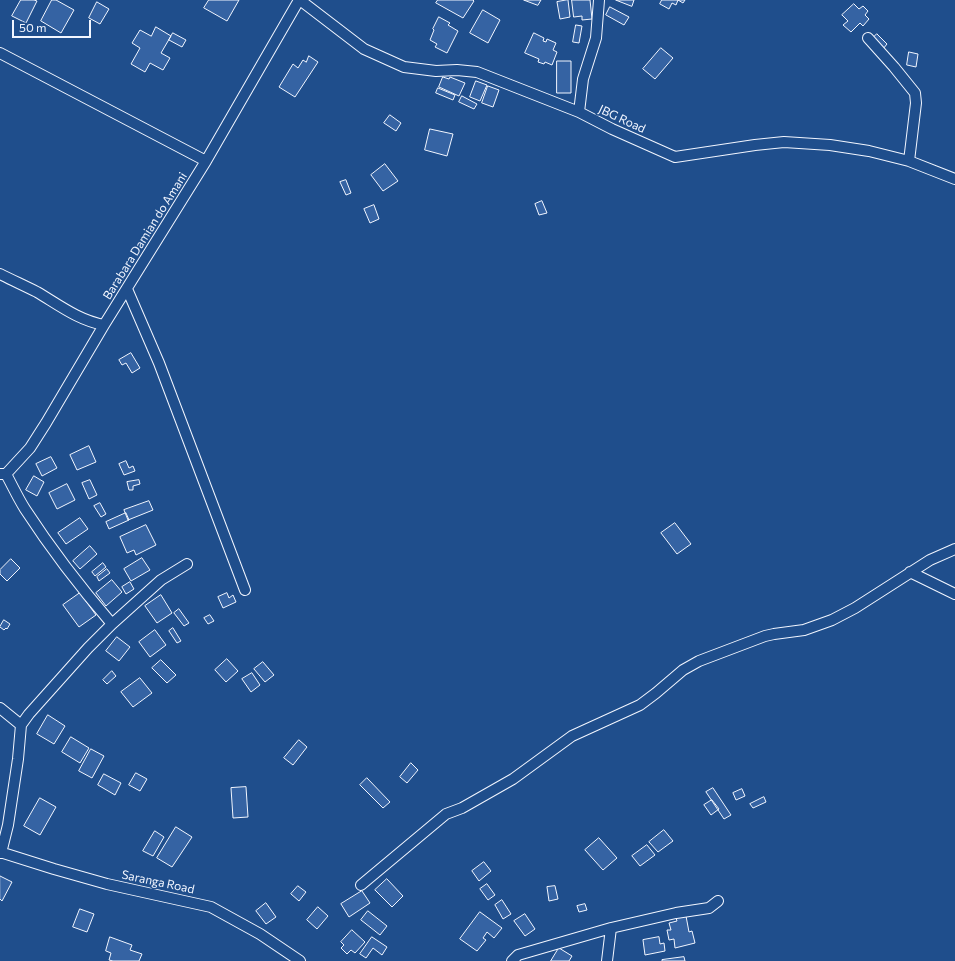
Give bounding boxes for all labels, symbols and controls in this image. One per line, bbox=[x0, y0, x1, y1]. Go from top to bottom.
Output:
scale bar bbox=[14, 12, 93, 38]
text: 50 m bbox=[19, 20, 47, 34]
street label: JBG Road bbox=[596, 102, 648, 136]
street label: Barabara Damian do Amani bbox=[100, 170, 190, 302]
street label: Saranga Road bbox=[120, 867, 196, 897]

